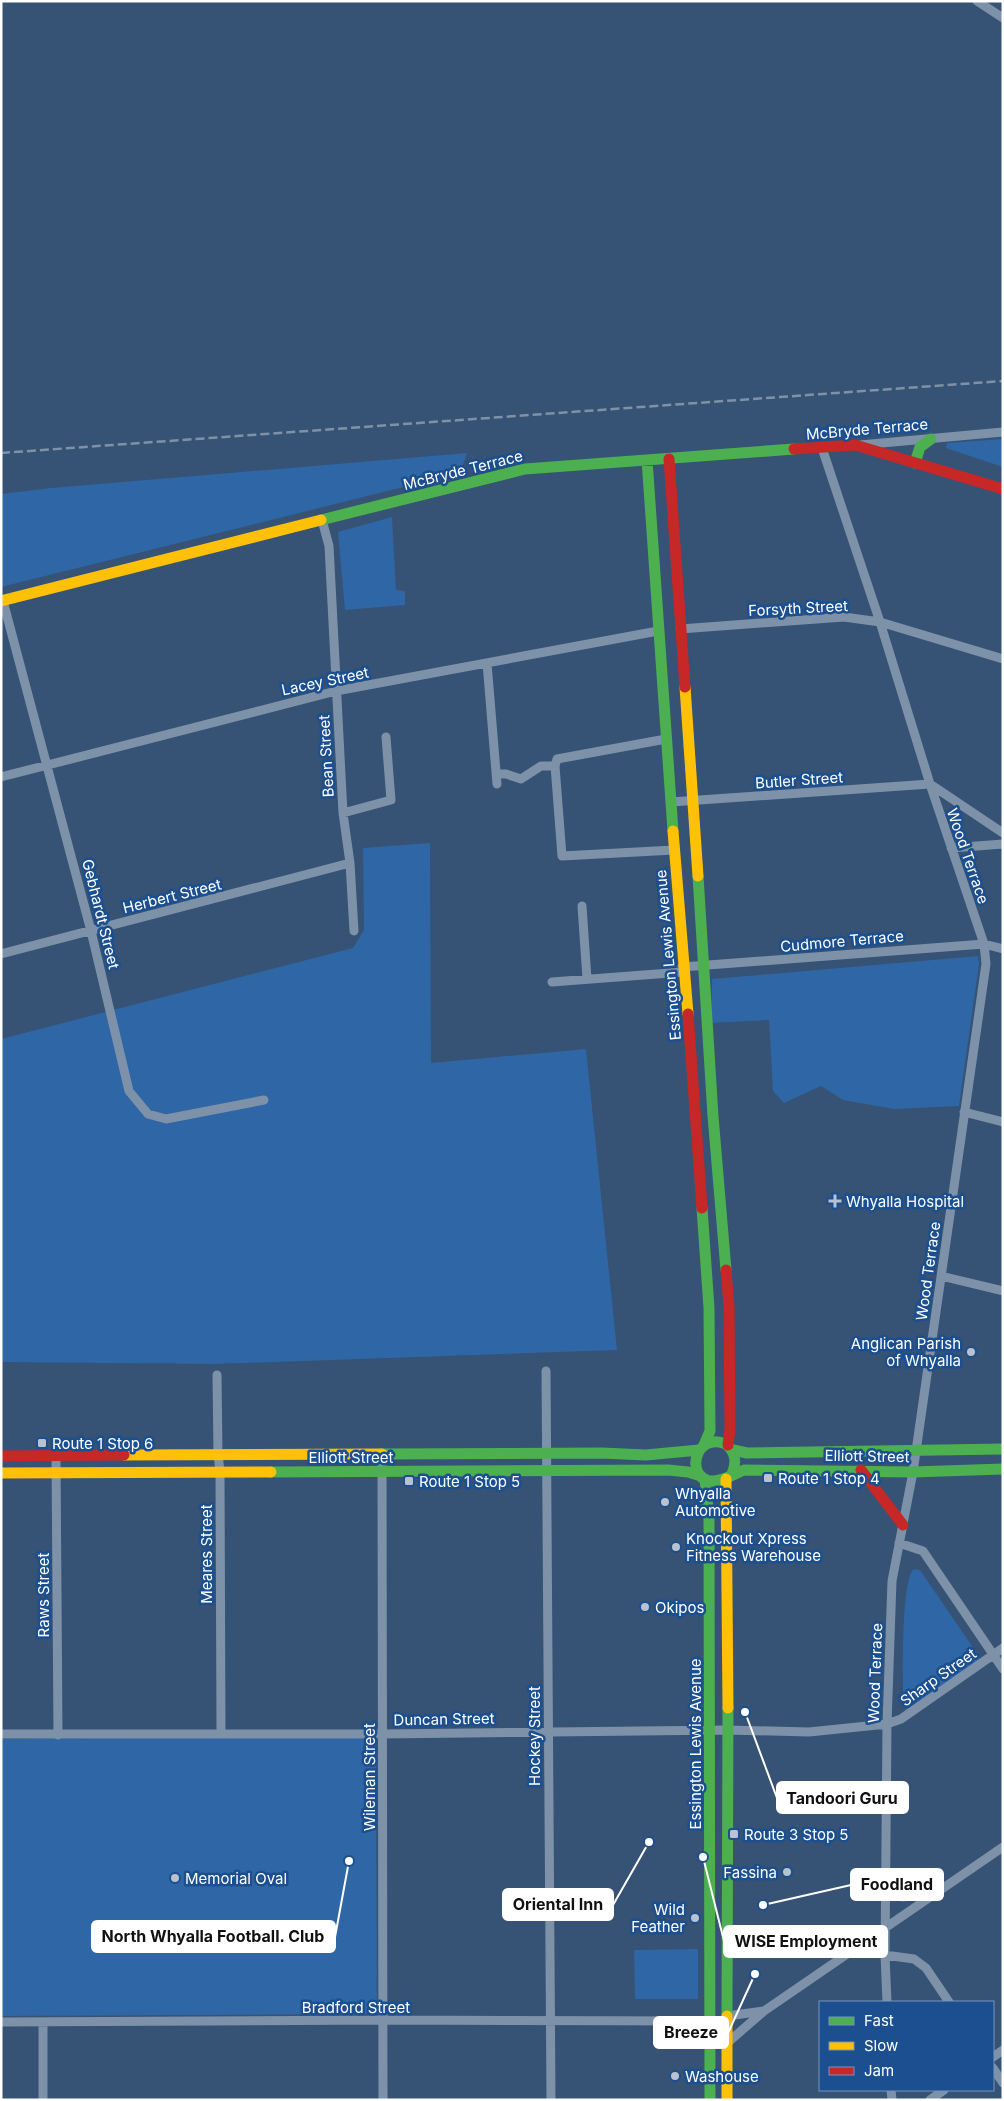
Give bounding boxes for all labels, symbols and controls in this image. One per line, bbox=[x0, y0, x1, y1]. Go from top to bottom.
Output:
street label: McBryde Terrace bbox=[805, 414, 929, 444]
street label: McBryde Terrace bbox=[401, 446, 525, 494]
street label: Forsyth Street bbox=[748, 596, 848, 620]
street label: Lacey Street bbox=[280, 662, 371, 700]
street label: Bean Street bbox=[314, 714, 338, 798]
street label: Butler Street bbox=[754, 767, 844, 793]
street label: Wood Terrace bbox=[943, 806, 993, 906]
street label: Gebhardt Street bbox=[78, 857, 124, 971]
street label: Essington Lewis Avenue bbox=[651, 869, 685, 1041]
street label: Herbert Street bbox=[121, 875, 223, 917]
street label: Cudmore Terrace bbox=[779, 926, 905, 956]
place label: Whyalla Hospital bbox=[846, 1192, 964, 1211]
marker: Whyalla Hospital bbox=[828, 1194, 842, 1208]
street label: Wood Terrace bbox=[912, 1220, 944, 1322]
place label: Anglican Parish of Whyalla bbox=[851, 1334, 961, 1370]
marker: Anglican Parish of Whyalla bbox=[965, 1346, 977, 1358]
place label: Route 1 Stop 6 bbox=[52, 1434, 153, 1453]
marker: Route 1 Stop 6 bbox=[36, 1437, 48, 1449]
street label: Elliott Street bbox=[824, 1446, 910, 1466]
street label: Elliott Street bbox=[309, 1448, 394, 1467]
place label: Route 1 Stop 4 bbox=[778, 1469, 880, 1488]
place label: Route 1 Stop 5 bbox=[419, 1472, 520, 1491]
marker: Route 1 Stop 4 bbox=[762, 1472, 774, 1484]
marker: Route 1 Stop 5 bbox=[403, 1475, 415, 1487]
place label: Whyalla Automotive bbox=[675, 1484, 756, 1520]
marker: Whyalla Automotive bbox=[659, 1496, 671, 1508]
street label: Meares Street bbox=[197, 1504, 216, 1604]
place label: Knockout Xpress Fitness Warehouse bbox=[686, 1529, 821, 1565]
marker: Knockout Xpress Fitness Warehouse bbox=[670, 1541, 682, 1553]
street label: Raws Street bbox=[34, 1553, 53, 1637]
place label: Okipos bbox=[655, 1598, 705, 1617]
marker: Okipos bbox=[639, 1601, 651, 1613]
street label: Wood Terrace bbox=[864, 1623, 886, 1723]
street label: Sharp Street bbox=[896, 1644, 980, 1710]
street label: Essington Lewis Avenue bbox=[686, 1658, 705, 1830]
street label: Hockey Street bbox=[525, 1686, 544, 1786]
street label: Duncan Street bbox=[393, 1709, 495, 1729]
street label: Wileman Street bbox=[360, 1723, 379, 1831]
callout: Tandoori Guru bbox=[777, 1782, 908, 1813]
text: Tandoori Guru bbox=[786, 1788, 898, 1808]
place label: Route 3 Stop 5 bbox=[744, 1825, 848, 1844]
marker: Route 3 Stop 5 bbox=[728, 1828, 740, 1840]
place label: Fassina bbox=[723, 1863, 777, 1882]
marker: Fassina bbox=[781, 1866, 793, 1878]
place label: Memorial Oval bbox=[185, 1869, 287, 1888]
callout: Foodland bbox=[851, 1869, 943, 1900]
marker: Memorial Oval bbox=[169, 1872, 181, 1884]
text: Foodland bbox=[861, 1874, 933, 1894]
callout: Oriental Inn bbox=[503, 1889, 613, 1920]
text: Oriental Inn bbox=[513, 1894, 603, 1914]
place label: Wild Feather bbox=[631, 1900, 685, 1936]
marker: Wild Feather bbox=[689, 1912, 701, 1924]
callout: North Whyalla Football. Club bbox=[92, 1921, 335, 1952]
text: North Whyalla Football. Club bbox=[102, 1926, 324, 1946]
callout: WISE Employment bbox=[724, 1926, 887, 1957]
text: WISE Employment bbox=[735, 1931, 878, 1951]
street label: Bradford Street bbox=[302, 1998, 410, 2017]
legend bbox=[819, 2001, 994, 2091]
text: Fast bbox=[864, 2011, 894, 2030]
callout: Breeze bbox=[654, 2017, 728, 2048]
text: Breeze bbox=[664, 2022, 718, 2042]
text: Slow bbox=[864, 2036, 898, 2055]
text: Jam bbox=[864, 2061, 894, 2080]
place label: Washouse bbox=[685, 2067, 759, 2086]
marker: Washouse bbox=[669, 2070, 681, 2082]

